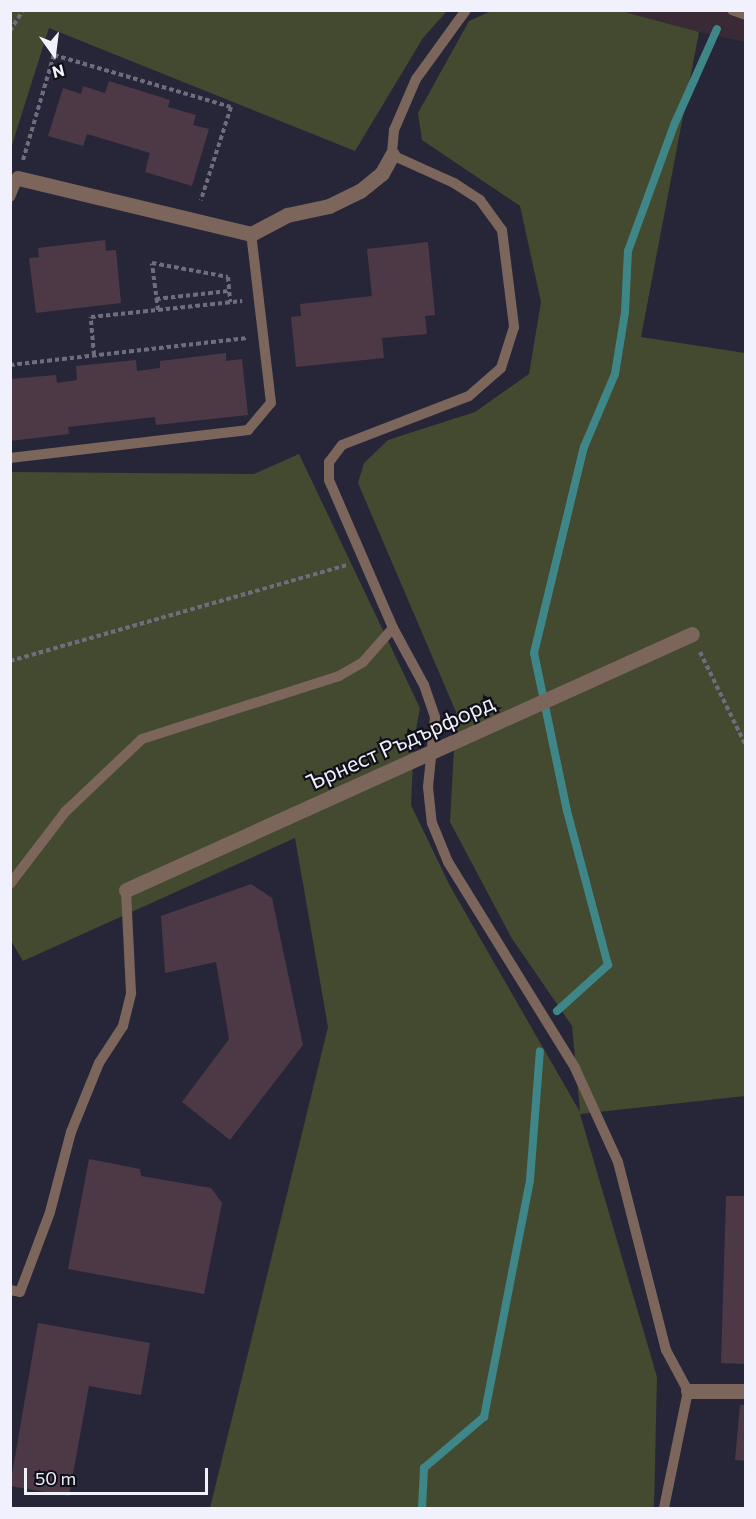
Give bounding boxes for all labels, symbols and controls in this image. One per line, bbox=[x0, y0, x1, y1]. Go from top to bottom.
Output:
north arrow bbox=[24, 24, 84, 84]
text: N bbox=[50, 61, 67, 83]
street label: Ърнест Ръдърфорд bbox=[302, 689, 498, 795]
scale bar bbox=[27, 1456, 212, 1494]
text: 50 m bbox=[35, 1467, 76, 1489]

